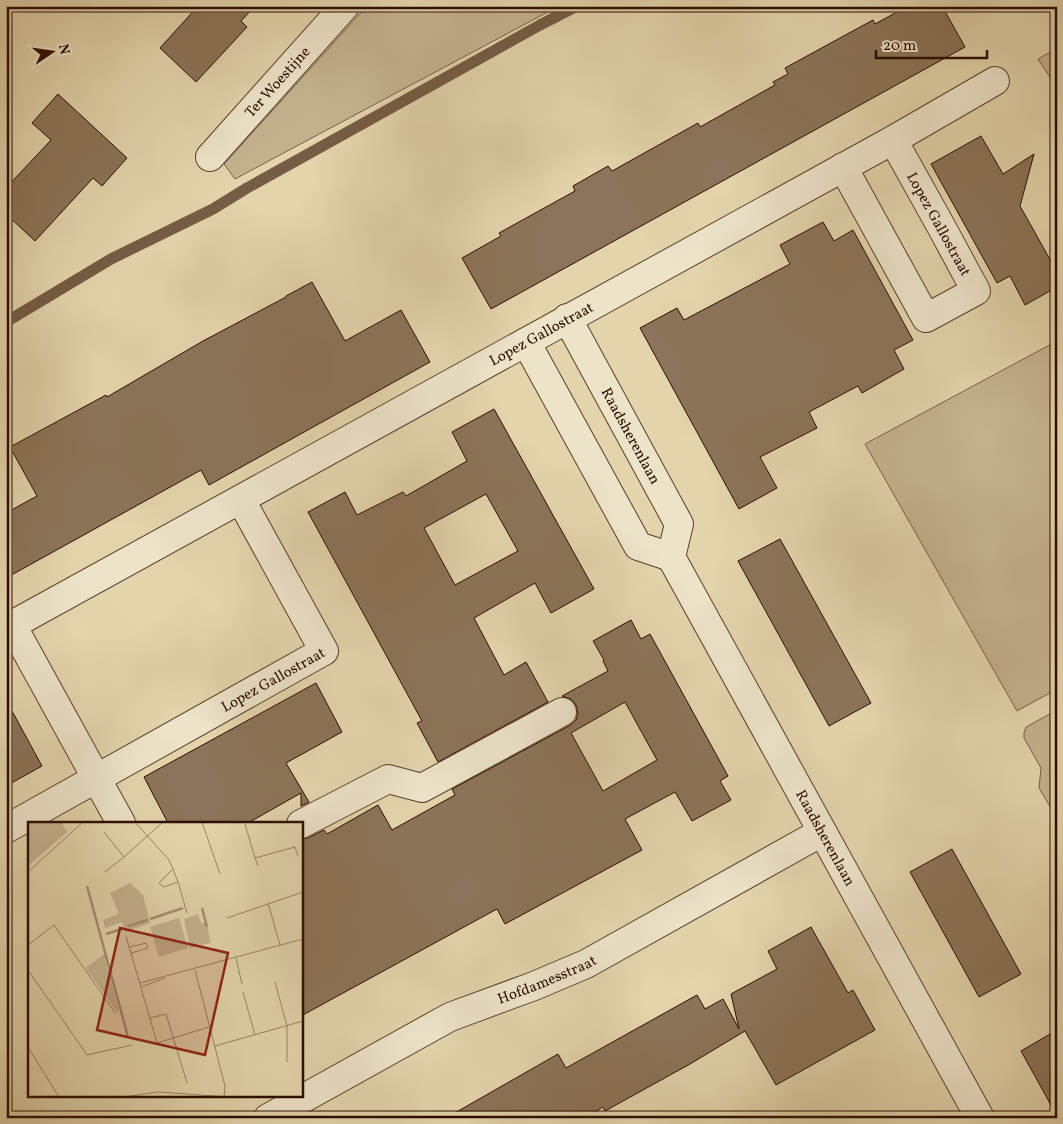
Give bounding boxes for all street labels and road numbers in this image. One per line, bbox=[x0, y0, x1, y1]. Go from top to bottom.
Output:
street label: Ter Woestijne bbox=[241, 42, 316, 123]
street label: Lopez Gallostraat bbox=[900, 169, 975, 281]
street label: Lopez Gallostraat bbox=[486, 298, 598, 372]
street label: Raadsherenlaan bbox=[595, 384, 664, 489]
street label: Lopez Gallostraat bbox=[218, 643, 330, 718]
street label: Raadsherenlaan bbox=[789, 787, 859, 890]
street label: Hofdamesstraat bbox=[495, 951, 601, 1011]

